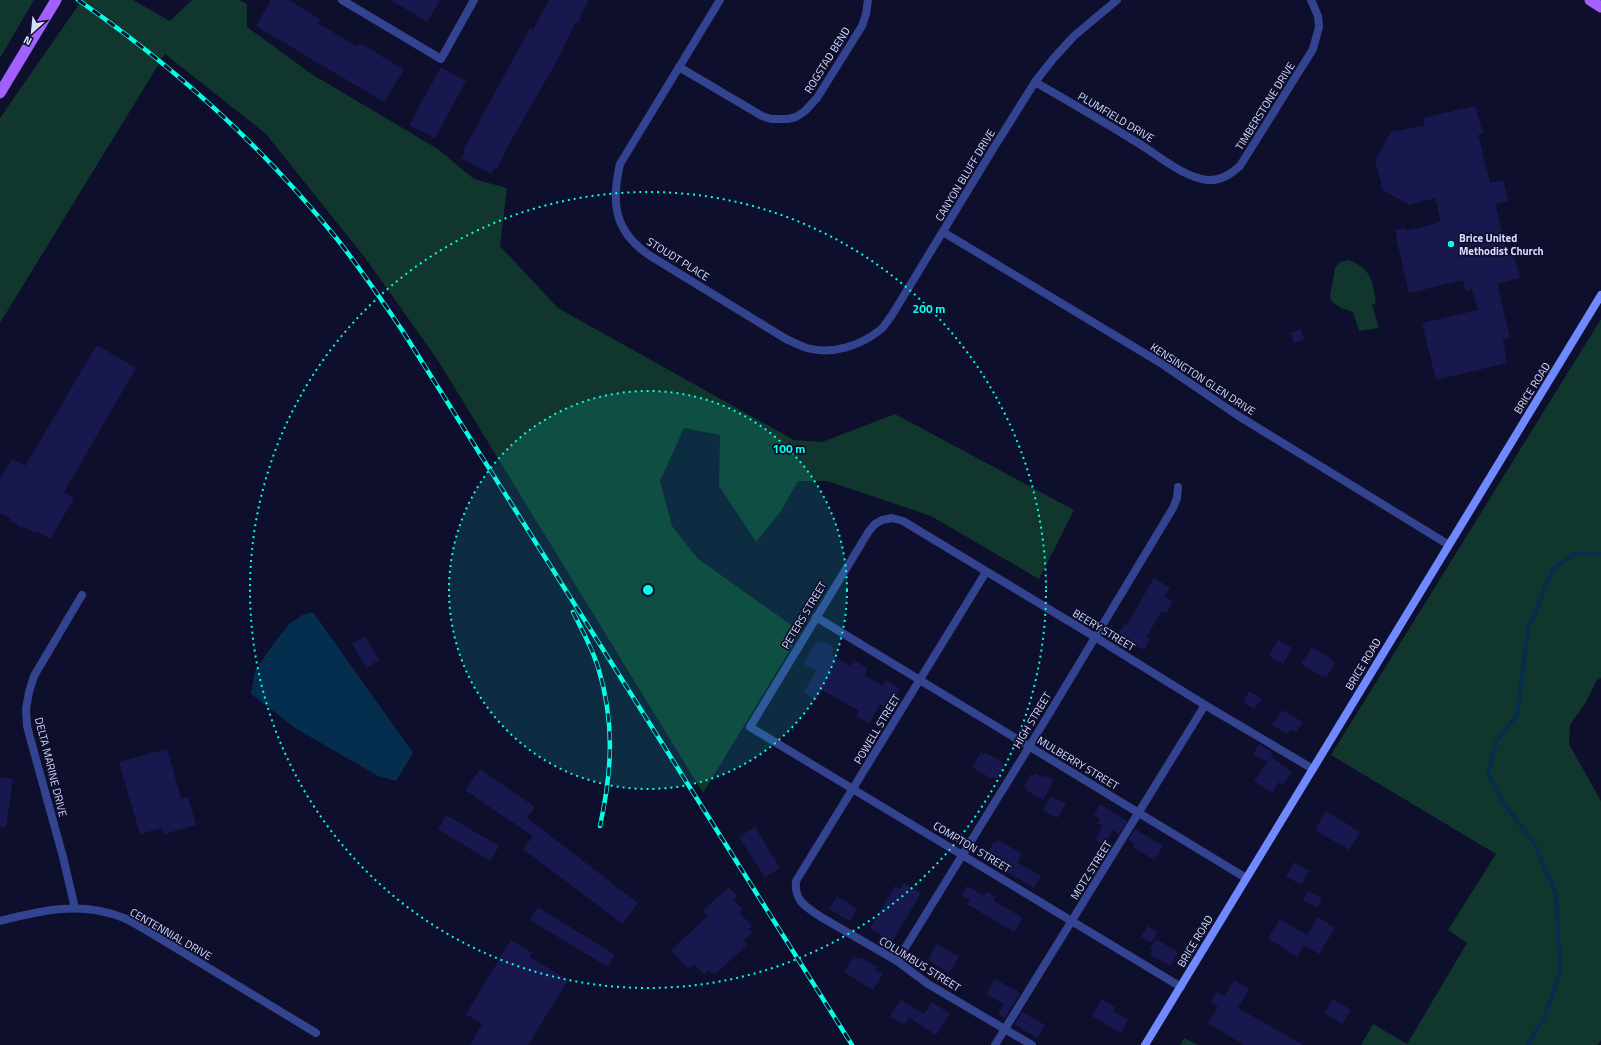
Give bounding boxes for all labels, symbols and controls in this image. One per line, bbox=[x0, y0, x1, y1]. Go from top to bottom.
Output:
north arrow bbox=[12, 12, 52, 52]
street label: ROGSTAD BEND bbox=[800, 24, 854, 96]
text: N bbox=[20, 32, 34, 50]
street label: TIMBERSTONE DRIVE bbox=[1231, 59, 1299, 153]
street label: PLUMFIELD DRIVE bbox=[1075, 88, 1157, 146]
street label: CANYON BLUFF DRIVE bbox=[931, 126, 999, 224]
place label: Brice United Methodist Church bbox=[1459, 230, 1544, 259]
street label: STOUDT PLACE bbox=[644, 233, 712, 285]
marker: Brice United Methodist Church bbox=[1446, 239, 1456, 249]
text: 200 m bbox=[913, 299, 945, 318]
street label: KENSINGTON GLEN DRIVE bbox=[1147, 339, 1259, 419]
street label: BRICE ROAD bbox=[1510, 359, 1554, 417]
text: 100 m bbox=[773, 439, 805, 458]
street label: PETERS STREET bbox=[778, 578, 831, 652]
centre of rings bbox=[641, 583, 655, 597]
street label: BEERY STREET bbox=[1070, 605, 1138, 655]
street label: BRICE ROAD bbox=[1341, 635, 1385, 693]
street label: HIGH STREET bbox=[1009, 689, 1055, 751]
street label: POWELL STREET bbox=[850, 691, 904, 767]
street label: DELTA MARINE DRIVE bbox=[31, 716, 71, 818]
street label: MULBERRY STREET bbox=[1034, 732, 1122, 794]
street label: COMPTON STREET bbox=[930, 817, 1014, 877]
street label: MOTZ STREET bbox=[1067, 837, 1116, 903]
street label: CENTENNIAL DRIVE bbox=[127, 904, 215, 964]
street label: BRICE ROAD bbox=[1173, 912, 1217, 970]
street label: COLUMBUS STREET bbox=[876, 932, 964, 996]

